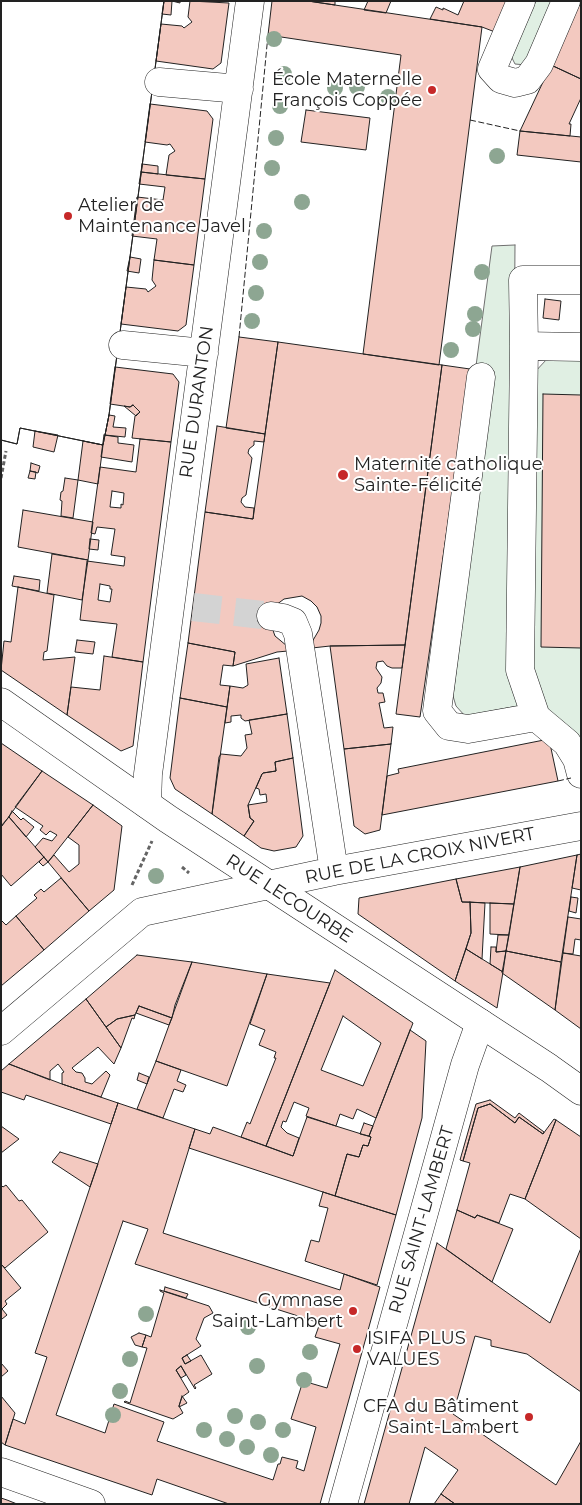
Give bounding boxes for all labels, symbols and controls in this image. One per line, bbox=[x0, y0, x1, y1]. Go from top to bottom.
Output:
place label: École Maternelle François Coppée bbox=[272, 69, 422, 112]
marker: École Maternelle François Coppée bbox=[426, 84, 438, 96]
place label: Atelier de Maintenance Javel bbox=[78, 195, 246, 238]
marker: Atelier de Maintenance Javel bbox=[62, 210, 74, 222]
street label: RUE DURANTON bbox=[176, 324, 218, 480]
place label: Maternité catholique Sainte-Félicité bbox=[354, 454, 543, 496]
marker: Maternité catholique Sainte-Félicité bbox=[336, 468, 350, 482]
street label: RUE DE LA CROIX NIVERT bbox=[303, 823, 537, 889]
street label: RUE LECOURBE bbox=[222, 850, 356, 948]
street label: RUE SAINT-LAMBERT bbox=[385, 1124, 459, 1316]
place label: Gymnase Saint-Lambert bbox=[212, 1290, 343, 1332]
marker: Gymnase Saint-Lambert bbox=[347, 1305, 359, 1317]
place label: ISIFA PLUS VALUES bbox=[367, 1328, 466, 1370]
marker: ISIFA PLUS VALUES bbox=[351, 1343, 363, 1355]
place label: CFA du Bâtiment Saint-Lambert bbox=[363, 1396, 519, 1438]
marker: CFA du Bâtiment Saint-Lambert bbox=[523, 1411, 535, 1423]

